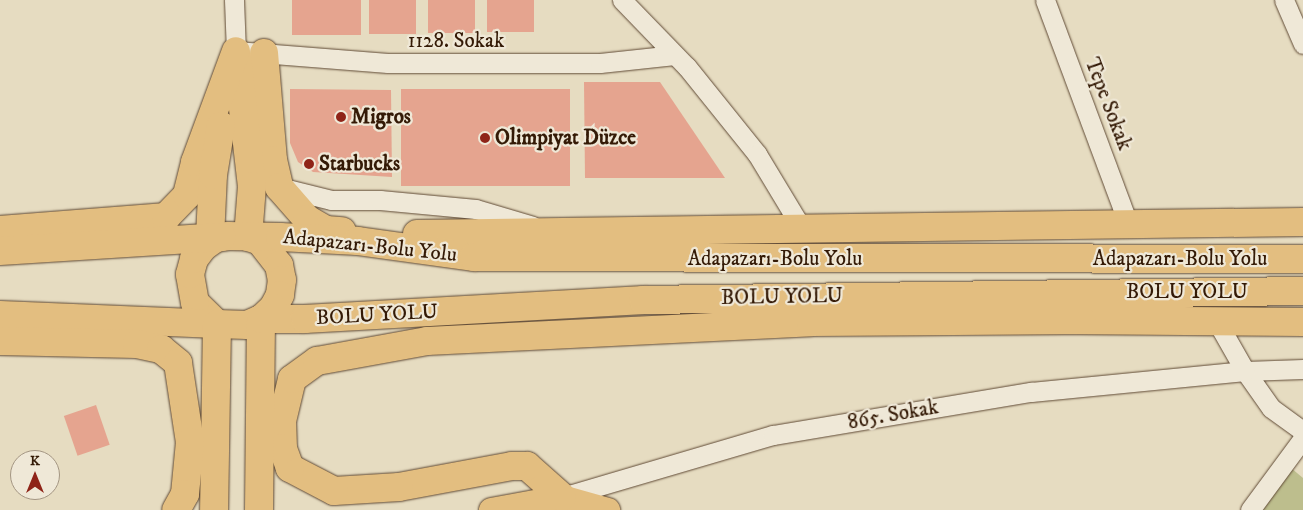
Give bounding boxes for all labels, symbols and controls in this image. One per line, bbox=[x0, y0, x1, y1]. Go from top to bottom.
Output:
street label: 1128. Sokak bbox=[408, 28, 504, 54]
street label: Tepe Sokak bbox=[1079, 54, 1137, 154]
place label: Migros bbox=[351, 104, 411, 130]
marker: Migros bbox=[335, 111, 347, 123]
place label: Olimpiyat Düzce bbox=[495, 125, 636, 151]
marker: Olimpiyat Düzce bbox=[479, 132, 491, 144]
place label: Starbucks bbox=[319, 151, 400, 177]
marker: Starbucks bbox=[303, 158, 315, 170]
street label: Adapazarı-Bolu Yolu bbox=[282, 224, 458, 268]
street label: Adapazarı-Bolu Yolu bbox=[688, 246, 862, 272]
street label: Adapazarı-Bolu Yolu bbox=[1093, 246, 1267, 272]
street label: BOLU YOLU bbox=[1126, 279, 1248, 305]
street label: BOLU YOLU bbox=[721, 283, 843, 311]
street label: BOLU YOLU bbox=[315, 299, 439, 331]
street label: 865. Sokak bbox=[846, 395, 940, 435]
north arrow bbox=[10, 450, 60, 500]
text: K bbox=[30, 452, 40, 470]

